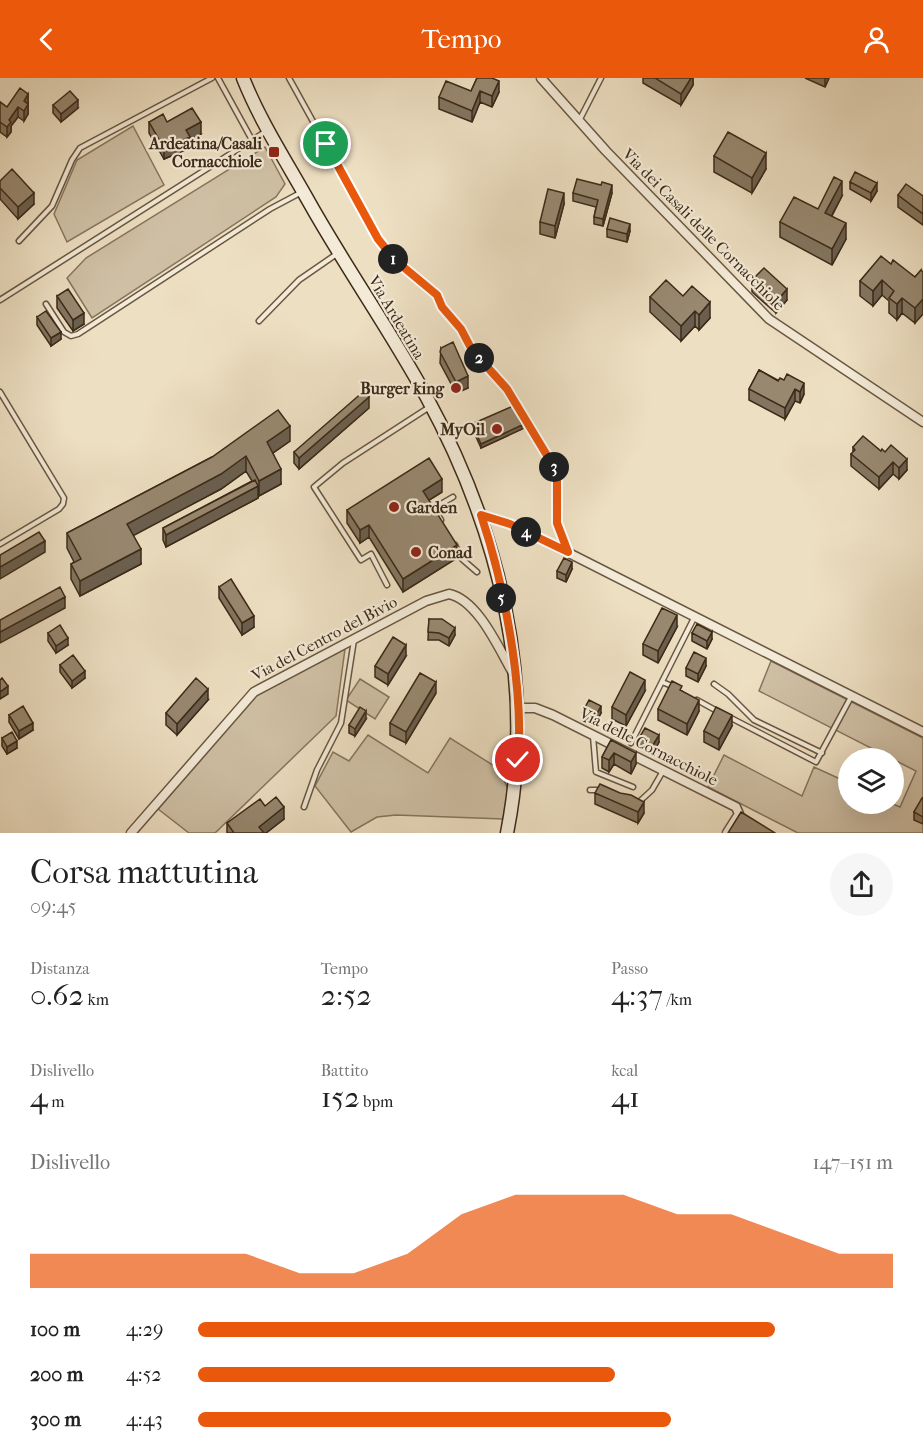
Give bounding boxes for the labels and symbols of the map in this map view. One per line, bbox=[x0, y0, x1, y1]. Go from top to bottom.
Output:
pin bbox=[300, 118, 351, 169]
place label: Ardeatina/Casali Cornacchiole bbox=[148, 134, 262, 171]
street label: Via dei Casali delle Cornacchiole bbox=[618, 144, 789, 314]
marker: Ardeatina/Casali Cornacchiole bbox=[267, 145, 281, 159]
pin: 1 bbox=[378, 244, 408, 274]
street label: Via Ardeatina bbox=[364, 271, 429, 363]
pin: 2 bbox=[464, 343, 494, 373]
place label: Burger king bbox=[360, 379, 444, 399]
marker: Burger king bbox=[449, 381, 463, 395]
place label: MyOil bbox=[439, 420, 486, 440]
marker: MyOil bbox=[490, 422, 504, 436]
pin: 3 bbox=[539, 452, 569, 482]
place label: Garden bbox=[406, 498, 458, 517]
marker: Garden bbox=[387, 500, 401, 514]
pin: 4 bbox=[511, 517, 541, 547]
place label: Conad bbox=[428, 543, 473, 562]
marker: Conad bbox=[409, 545, 423, 559]
pin: 5 bbox=[486, 583, 516, 613]
street label: Via del Centro del Bivio bbox=[247, 592, 400, 685]
street label: Via delle Cornacchiole bbox=[576, 703, 721, 790]
pin bbox=[492, 734, 543, 785]

